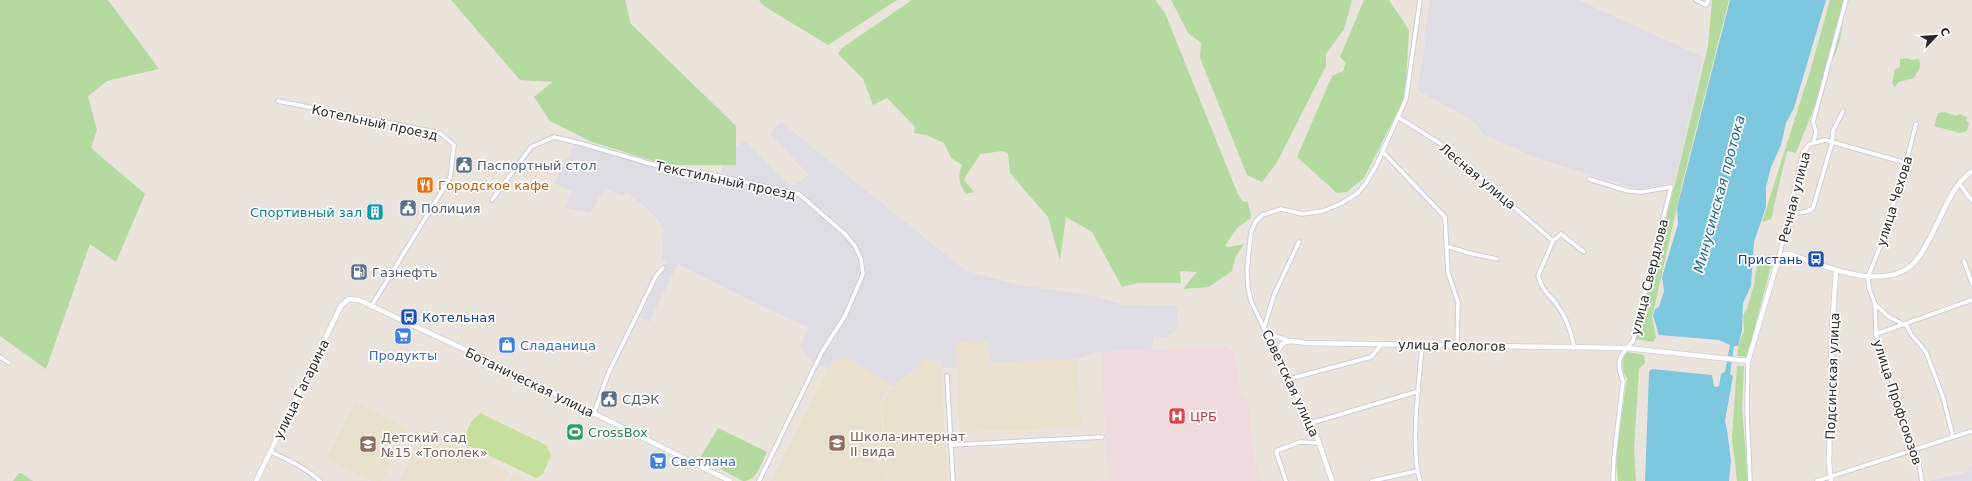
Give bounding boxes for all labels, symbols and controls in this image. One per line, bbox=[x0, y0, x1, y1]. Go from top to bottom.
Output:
north arrow bbox=[1916, 16, 1956, 56]
text: С bbox=[1937, 26, 1952, 38]
street label: Котельный проезд bbox=[310, 102, 439, 143]
water label: Минусинская протока bbox=[1690, 113, 1748, 275]
street label: Лесная улица bbox=[1437, 140, 1519, 213]
street label: Речная улица bbox=[1776, 150, 1813, 244]
street label: улица Чехова bbox=[1874, 154, 1915, 248]
public building icon: Паспортный стол bbox=[454, 155, 474, 175]
place label: Паспортный стол bbox=[477, 158, 597, 173]
street label: Текстильный проезд bbox=[653, 158, 797, 203]
restaurant icon: Городское кафе bbox=[415, 175, 435, 195]
place label: Городское кафе bbox=[438, 178, 549, 193]
public building icon: Полиция bbox=[398, 198, 418, 218]
place label: Полиция bbox=[421, 201, 481, 216]
building icon: Спортивный зал bbox=[365, 202, 385, 222]
place label: Спортивный зал bbox=[250, 205, 362, 220]
street label: улица Свердлова bbox=[1628, 217, 1671, 337]
bus stop icon: Пристань bbox=[1806, 249, 1826, 269]
place label: Пристань bbox=[1738, 252, 1803, 267]
fuel station icon: Газнефть bbox=[349, 262, 369, 282]
place label: Газнефть bbox=[372, 265, 438, 280]
bus stop icon: Котельная bbox=[399, 307, 419, 327]
place label: Котельная bbox=[422, 310, 495, 325]
street label: Подсинская улица bbox=[1823, 312, 1842, 440]
supermarket icon: Продукты bbox=[393, 326, 413, 346]
street label: Советская улица bbox=[1259, 327, 1322, 439]
shop icon: Сладаница bbox=[497, 335, 517, 355]
street label: улица Гагарина bbox=[271, 337, 332, 442]
street label: улица Геологов bbox=[1398, 337, 1506, 354]
place label: Сладаница bbox=[520, 338, 596, 353]
street label: улица Профсоюзов bbox=[1870, 338, 1925, 467]
street label: Ботаническая улица bbox=[463, 345, 597, 420]
place label: Продукты bbox=[369, 348, 437, 363]
public building icon: СДЭК bbox=[599, 389, 619, 409]
place label: СДЭК bbox=[622, 392, 660, 407]
hospital icon: ЦРБ bbox=[1167, 406, 1187, 426]
place label: ЦРБ bbox=[1190, 409, 1217, 424]
sports icon: CrossBox bbox=[565, 422, 585, 442]
place label: CrossBox bbox=[588, 425, 648, 440]
place label: Школа-интернат II вида bbox=[850, 429, 966, 459]
place label: Детский сад №15 «Тополек» bbox=[381, 430, 488, 460]
school or university icon: Школа-интернат II вида bbox=[827, 433, 847, 453]
school or university icon: Детский сад №15 «Тополек» bbox=[358, 434, 378, 454]
supermarket icon: Светлана bbox=[648, 451, 668, 471]
place label: Светлана bbox=[671, 454, 736, 469]

